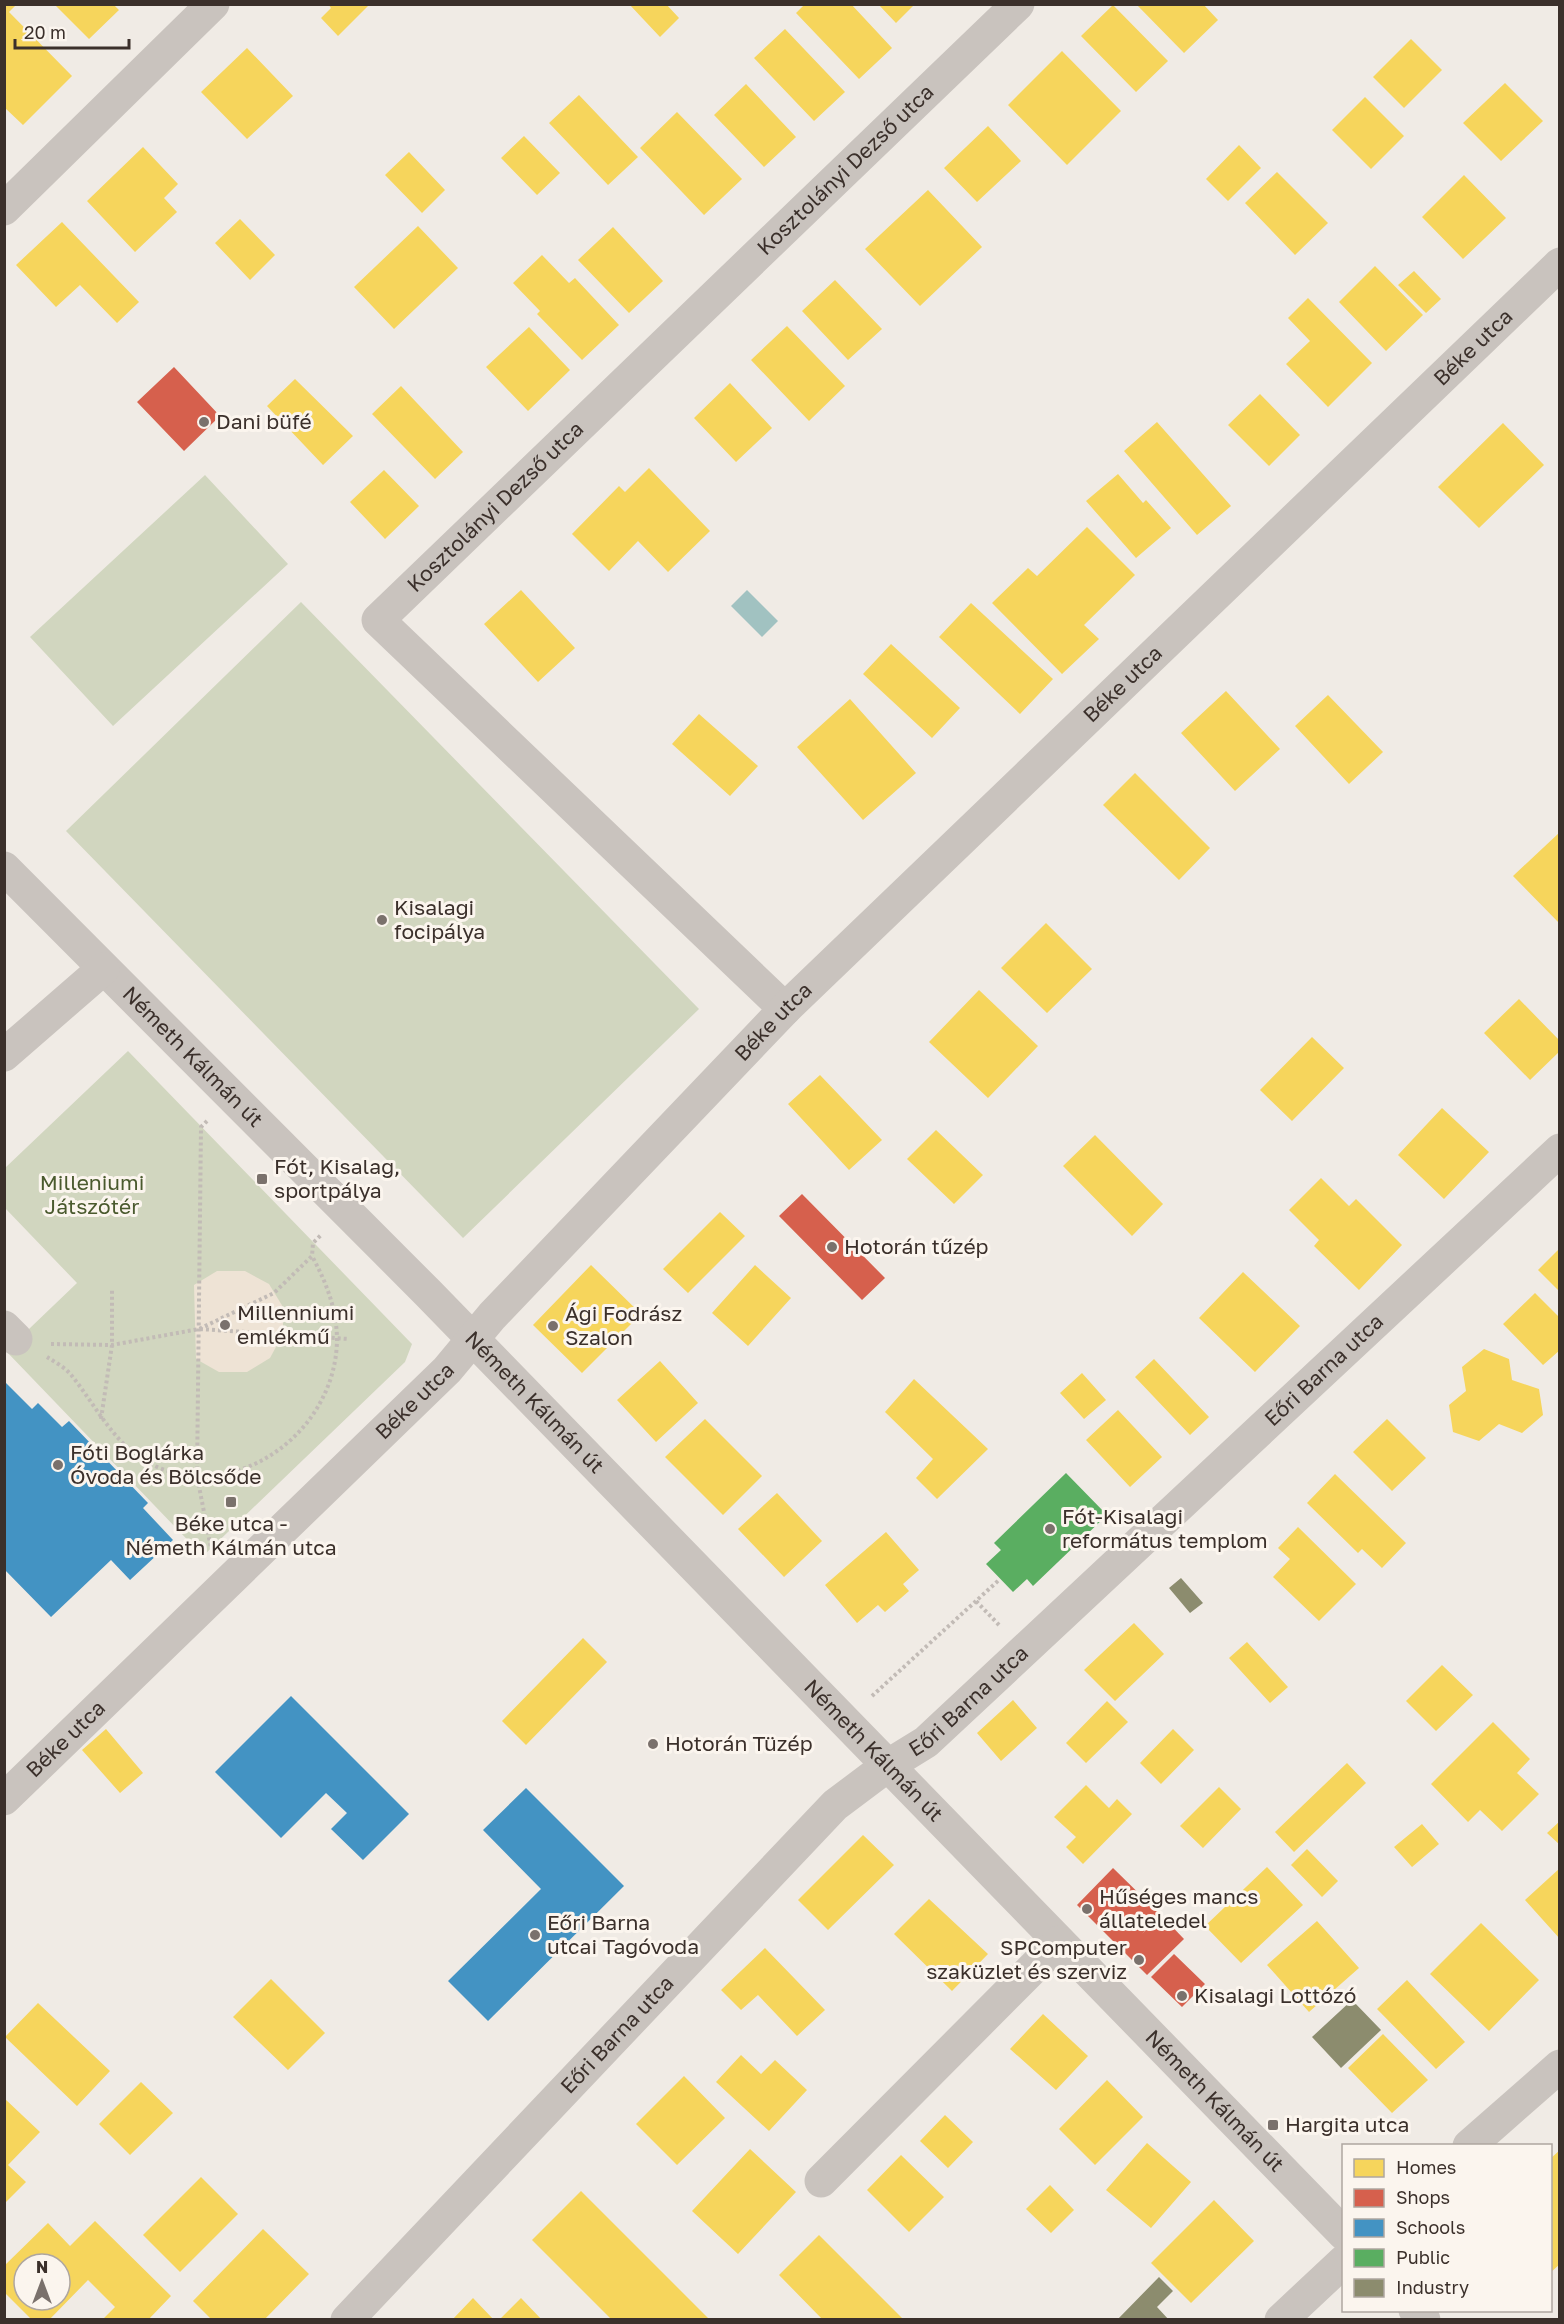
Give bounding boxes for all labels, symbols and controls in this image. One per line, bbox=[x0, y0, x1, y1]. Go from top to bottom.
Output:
scale bar bbox=[15, 12, 129, 50]
text: 20 m bbox=[24, 21, 66, 43]
street label: Kosztolányi Dezső utca bbox=[751, 78, 939, 260]
street label: Béke utca bbox=[1428, 303, 1517, 391]
place label: Dani büfé bbox=[216, 408, 312, 434]
marker: Dani büfé bbox=[197, 415, 211, 429]
street label: Kosztolányi Dezső utca bbox=[401, 415, 588, 597]
street label: Béke utca bbox=[1077, 640, 1167, 727]
place label: Kisalagi focipálya bbox=[394, 894, 485, 944]
marker: Kisalagi focipálya bbox=[375, 913, 389, 927]
street label: Béke utca bbox=[729, 976, 817, 1066]
street label: Németh Kálmán út bbox=[118, 981, 269, 1132]
place label: Fót, Kisalag, sportpálya bbox=[274, 1153, 400, 1203]
park label: Milleniumi Játszótér bbox=[40, 1169, 144, 1219]
marker: Fót, Kisalag, sportpálya bbox=[255, 1172, 269, 1186]
place label: Hotorán tűzép bbox=[844, 1233, 988, 1259]
marker: Hotorán tűzép bbox=[825, 1240, 839, 1254]
place label: Millenniumi emlékmű bbox=[237, 1299, 354, 1349]
place label: Ági Fodrász Szalon bbox=[565, 1300, 682, 1350]
street label: Eőri Barna utca bbox=[1259, 1308, 1388, 1431]
marker: Millenniumi emlékmű bbox=[218, 1318, 232, 1332]
marker: Ági Fodrász Szalon bbox=[546, 1319, 560, 1333]
street label: Németh Kálmán út bbox=[460, 1325, 610, 1478]
street label: Béke utca bbox=[369, 1356, 459, 1444]
place label: Fóti Boglárka Óvoda és Bölcsőde bbox=[70, 1439, 262, 1489]
marker: Fóti Boglárka Óvoda és Bölcsőde bbox=[51, 1458, 65, 1472]
marker: Béke utca - Németh Kálmán utca bbox=[224, 1495, 238, 1509]
place label: Fót-Kisalagi református templom bbox=[1062, 1503, 1268, 1553]
place label: Béke utca - Németh Kálmán utca bbox=[125, 1510, 337, 1560]
marker: Fót-Kisalagi református templom bbox=[1043, 1522, 1057, 1536]
street label: Eőri Barna utca bbox=[904, 1639, 1033, 1762]
street label: Németh Kálmán út bbox=[799, 1673, 949, 1826]
street label: Béke utca bbox=[20, 1694, 110, 1782]
place label: Hotorán Tüzép bbox=[665, 1730, 813, 1756]
marker: Hotorán Tüzép bbox=[646, 1737, 660, 1751]
place label: Hűséges mancs állateledel bbox=[1099, 1883, 1258, 1933]
marker: Hűséges mancs állateledel bbox=[1080, 1902, 1094, 1916]
place label: Eőri Barna utcai Tagóvoda bbox=[547, 1909, 699, 1959]
marker: Eőri Barna utcai Tagóvoda bbox=[528, 1928, 542, 1942]
place label: SPComputer szaküzlet és szerviz bbox=[926, 1934, 1127, 1984]
marker: SPComputer szaküzlet és szerviz bbox=[1132, 1953, 1146, 1967]
street label: Eőri Barna utca bbox=[555, 1970, 679, 2099]
place label: Kisalagi Lottózó bbox=[1194, 1982, 1356, 2008]
marker: Kisalagi Lottózó bbox=[1175, 1989, 1189, 2003]
street label: Németh Kálmán út bbox=[1140, 2024, 1290, 2177]
place label: Hargita utca bbox=[1285, 2111, 1409, 2137]
marker: Hargita utca bbox=[1266, 2118, 1280, 2132]
legend bbox=[1342, 2144, 1552, 2312]
text: Homes bbox=[1396, 2156, 1456, 2178]
text: Shops bbox=[1396, 2186, 1450, 2208]
text: Schools bbox=[1396, 2216, 1465, 2238]
text: Public bbox=[1396, 2246, 1450, 2268]
north arrow bbox=[12, 2252, 72, 2312]
text: N bbox=[36, 2257, 48, 2277]
text: Industry bbox=[1396, 2276, 1469, 2298]

